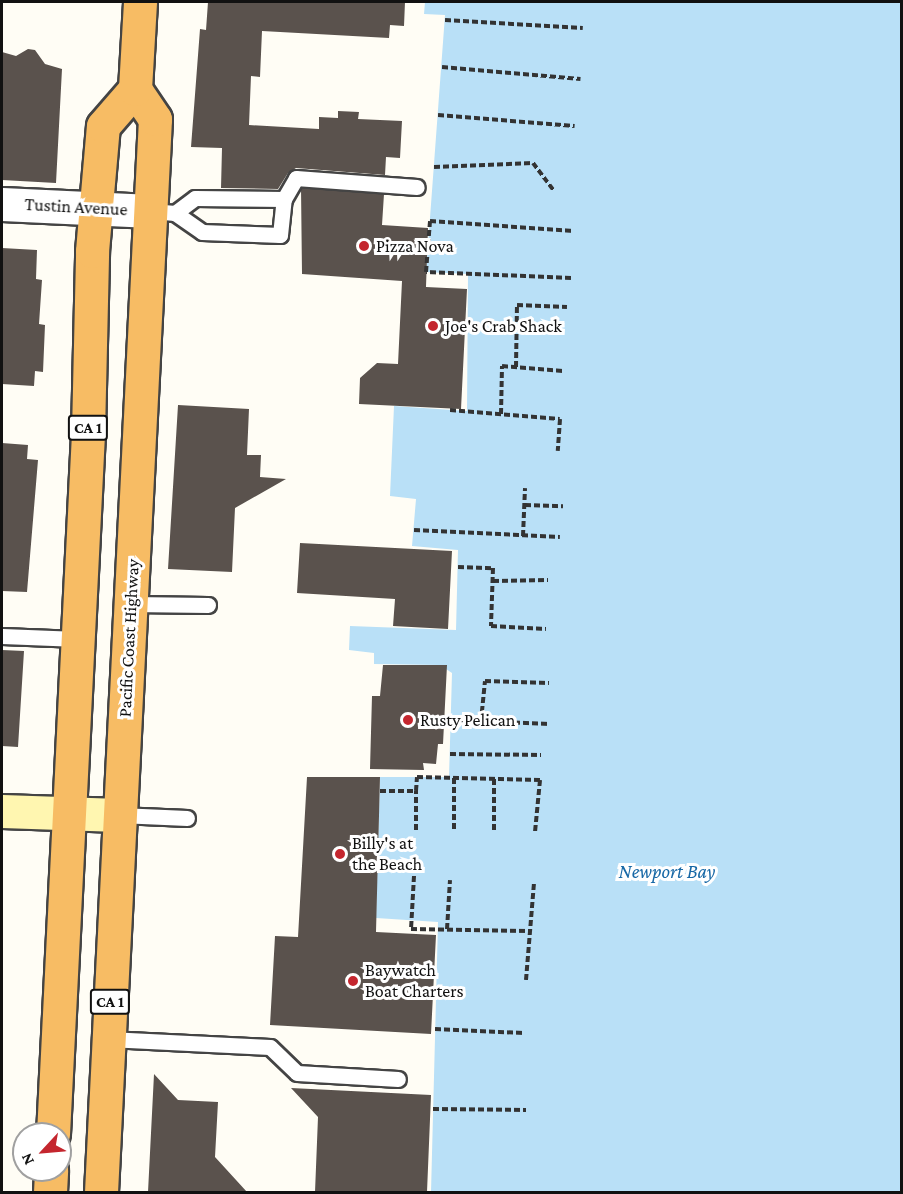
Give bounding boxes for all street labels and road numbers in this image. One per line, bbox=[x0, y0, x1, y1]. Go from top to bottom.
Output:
street label: Tustin Avenue bbox=[24, 194, 128, 220]
road number: CA 1 bbox=[67, 415, 109, 441]
street label: Pacific Coast Highway bbox=[114, 558, 144, 718]
road number: CA 1 bbox=[89, 989, 131, 1015]

